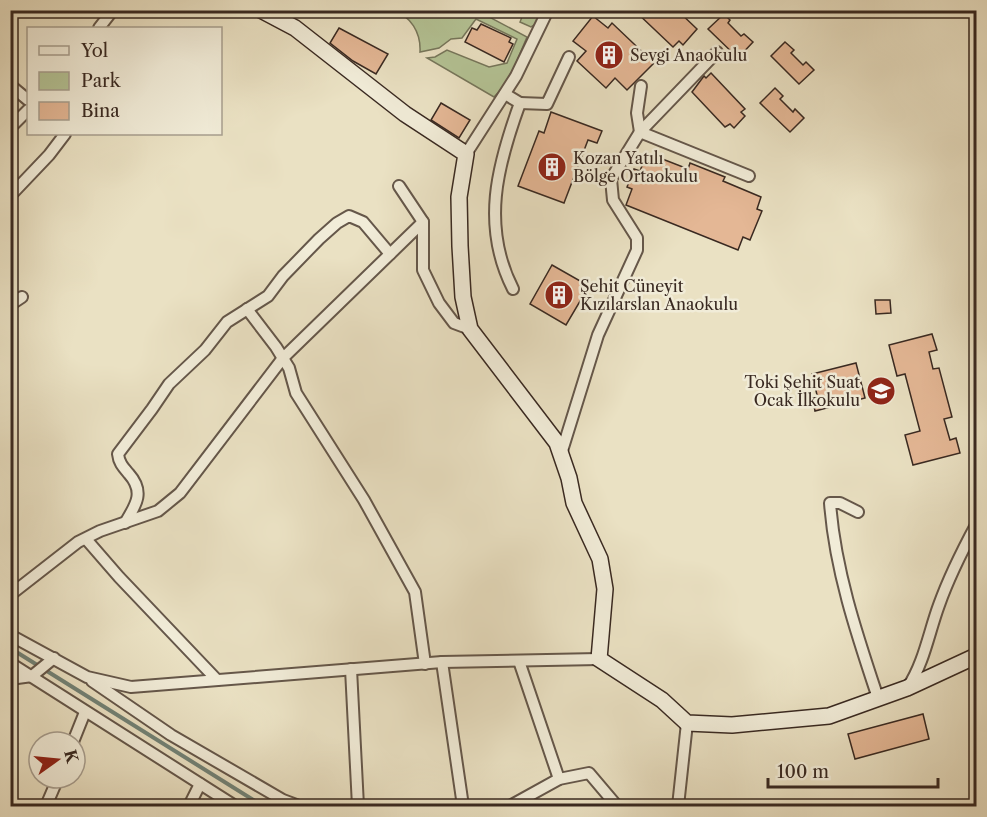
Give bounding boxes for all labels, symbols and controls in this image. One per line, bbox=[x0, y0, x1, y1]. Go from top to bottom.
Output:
legend bbox=[27, 27, 222, 135]
building icon: Sevgi Anaokulu bbox=[593, 39, 625, 71]
text: Yol bbox=[80, 40, 108, 62]
place label: Sevgi Anaokulu bbox=[630, 45, 747, 65]
text: Park bbox=[81, 70, 122, 92]
text: Bina bbox=[81, 100, 120, 122]
place label: Kozan Yatılı Bölge Ortaokulu bbox=[573, 148, 698, 186]
building icon: Kozan Yatılı Bölge Ortaokulu bbox=[536, 151, 568, 183]
place label: Şehit Cüneyit Kızılarslan Anaokulu bbox=[580, 276, 738, 314]
building icon: Şehit Cüneyit Kızılarslan Anaokulu bbox=[543, 279, 575, 311]
place label: Toki Şehit Suat Ocak İlkokulu bbox=[744, 372, 860, 410]
school or university icon: Toki Şehit Suat Ocak İlkokulu bbox=[865, 375, 897, 407]
north arrow bbox=[27, 730, 87, 790]
text: K bbox=[60, 747, 83, 766]
scale bar bbox=[768, 751, 938, 789]
text: 100 m bbox=[777, 761, 829, 783]

